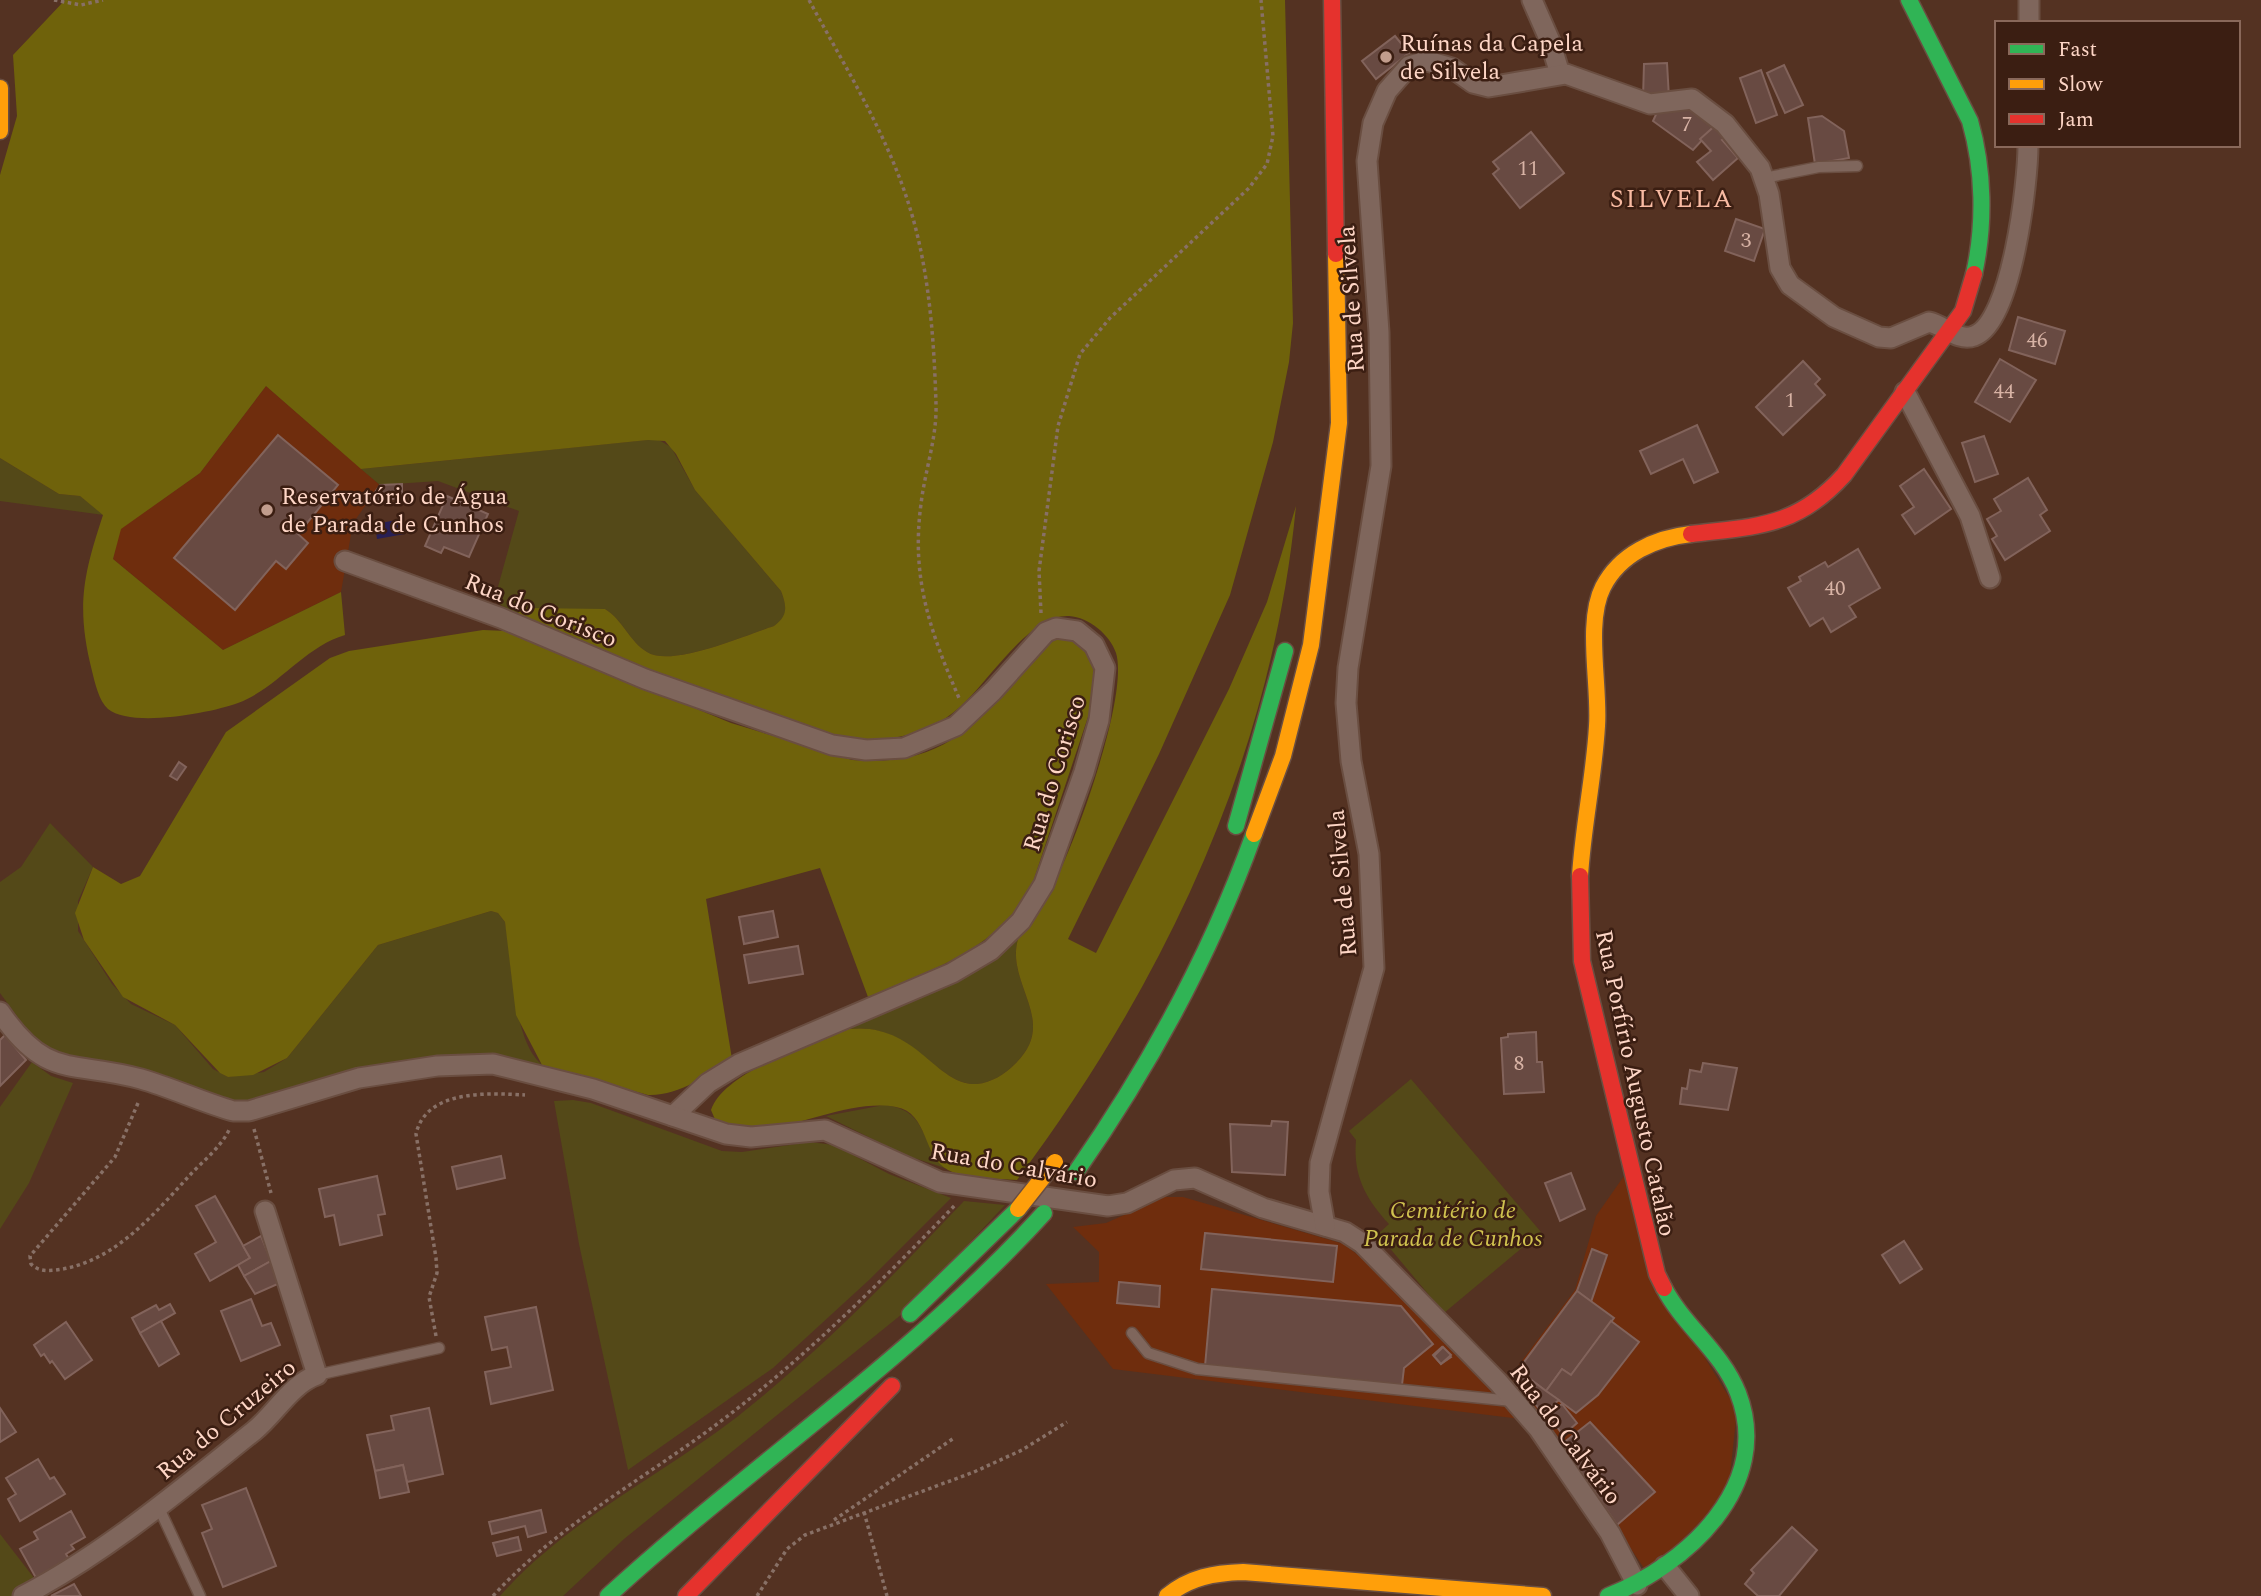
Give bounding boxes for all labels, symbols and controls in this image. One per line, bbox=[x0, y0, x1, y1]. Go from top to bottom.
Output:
legend bbox=[1995, 21, 2240, 147]
place label: Ruínas da Capela de Silvela bbox=[1400, 26, 1584, 90]
text: Fast bbox=[2058, 34, 2097, 66]
marker: Ruínas da Capela de Silvela bbox=[1378, 49, 1394, 65]
text: Slow bbox=[2058, 69, 2104, 101]
text: Jam bbox=[2058, 104, 2094, 136]
house number: 7 bbox=[1682, 109, 1692, 141]
house number: 11 bbox=[1518, 153, 1539, 185]
district label: SILVELA bbox=[1610, 179, 1734, 219]
street label: Rua de Silvela bbox=[1329, 224, 1375, 374]
house number: 3 bbox=[1741, 225, 1752, 257]
house number: 46 bbox=[2027, 325, 2048, 357]
house number: 44 bbox=[1994, 376, 2015, 408]
house number: 1 bbox=[1785, 385, 1795, 417]
place label: Reservatório de Água de Parada de Cunhos bbox=[281, 479, 508, 543]
marker: Reservatório de Água de Parada de Cunhos bbox=[259, 502, 275, 518]
street label: Rua do Corisco bbox=[459, 564, 622, 658]
house number: 40 bbox=[1825, 573, 1846, 605]
street label: Rua do Corisco bbox=[1014, 691, 1096, 856]
street label: Rua de Silvela bbox=[1319, 808, 1367, 958]
street label: Rua Porfírio Augusto Catalão bbox=[1585, 927, 1685, 1240]
house number: 8 bbox=[1514, 1048, 1524, 1080]
street label: Rua do Calvário bbox=[928, 1134, 1100, 1198]
park label: Cemitério de Parada de Cunhos bbox=[1364, 1193, 1543, 1257]
street label: Rua do Cruzeiro bbox=[149, 1350, 304, 1489]
street label: Rua do Calvário bbox=[1500, 1356, 1630, 1513]

